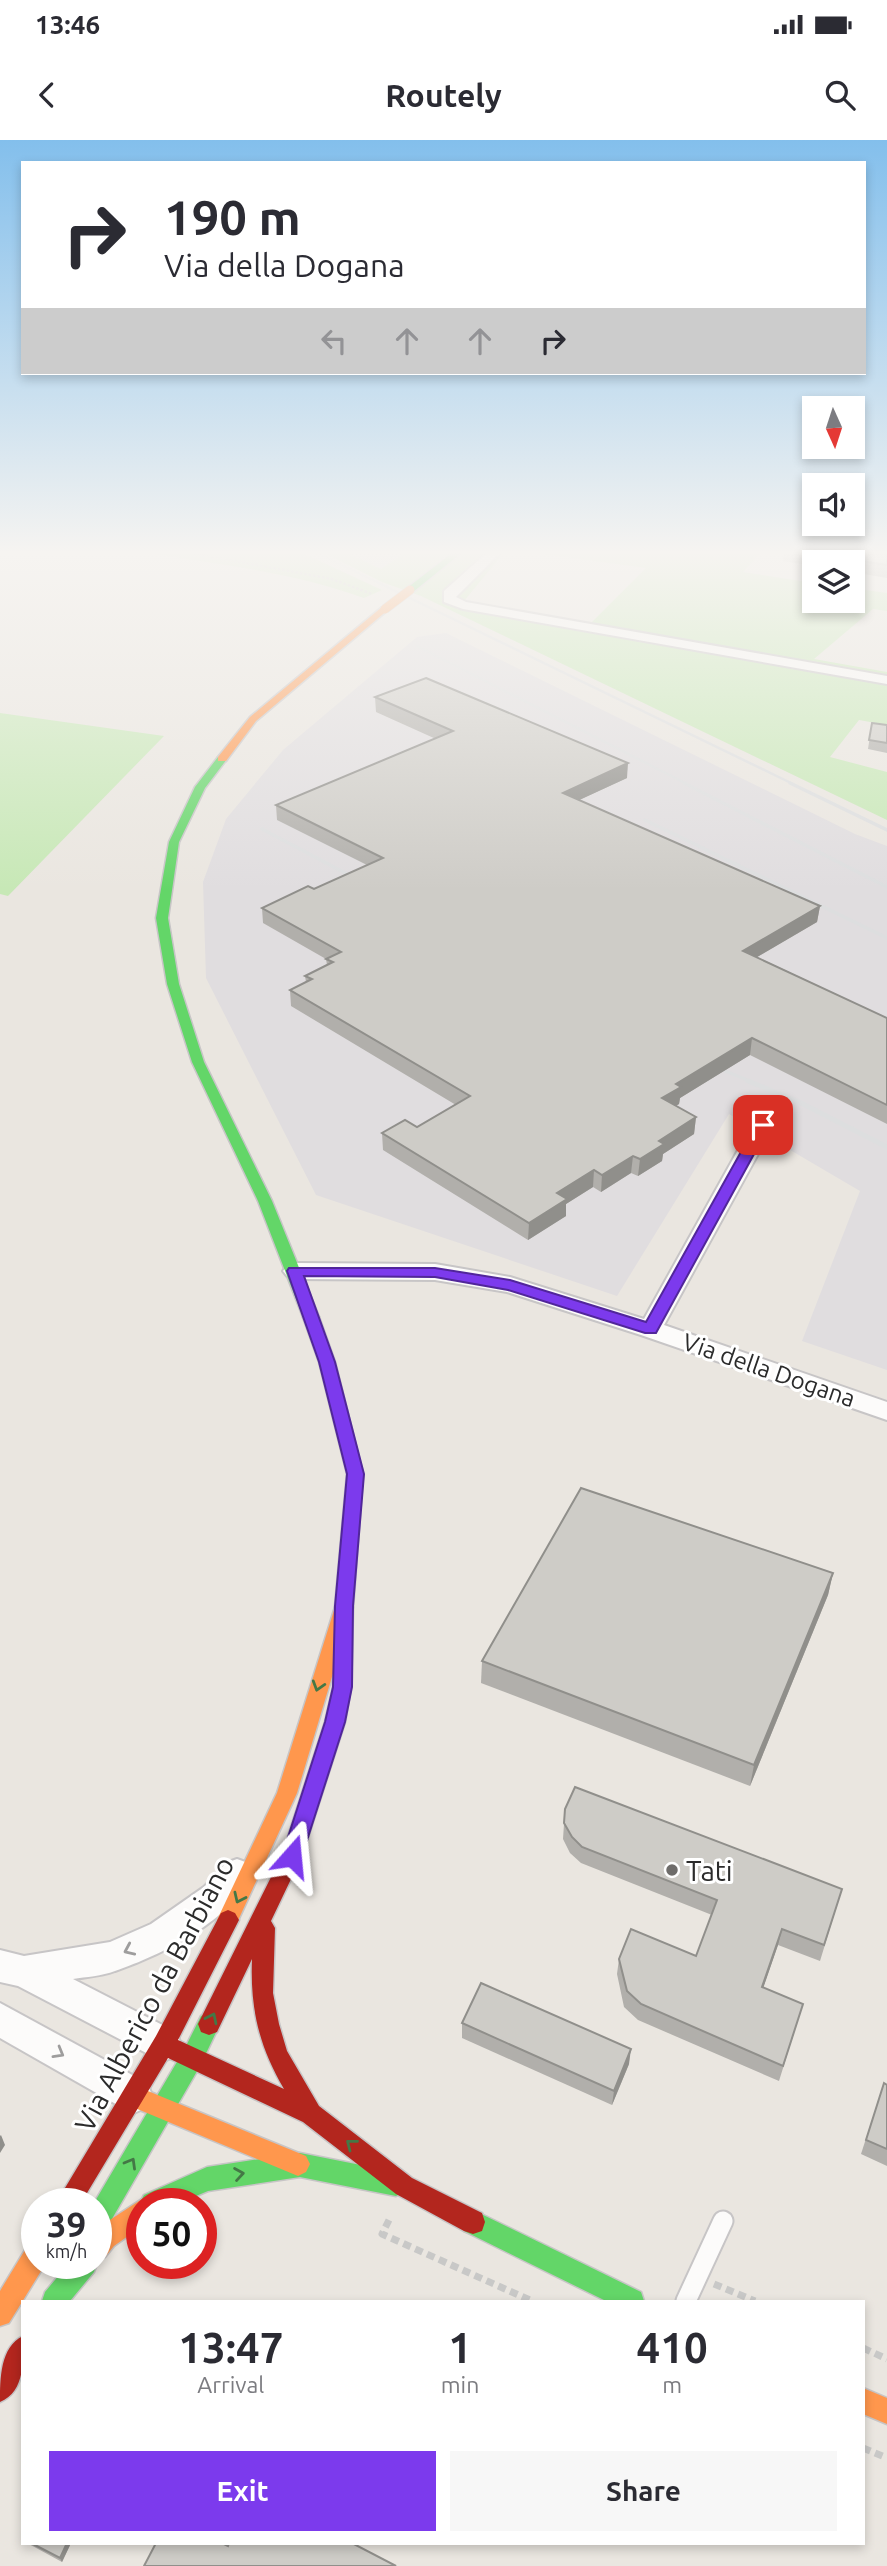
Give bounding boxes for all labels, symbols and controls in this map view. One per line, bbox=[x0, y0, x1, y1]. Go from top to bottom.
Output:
text: 13:46 bbox=[35, 10, 100, 39]
icon: back bbox=[28, 76, 66, 114]
icon: search bbox=[821, 76, 859, 114]
text: Routely bbox=[385, 77, 502, 113]
icon: right bbox=[49, 189, 140, 280]
text: 190 m bbox=[164, 189, 301, 244]
text: Via della Dogana bbox=[164, 247, 405, 283]
icon: left bbox=[315, 322, 353, 360]
icon: ahead bbox=[388, 322, 426, 360]
icon: ahead bbox=[461, 322, 499, 360]
icon: right bbox=[534, 322, 572, 360]
north arrow bbox=[802, 396, 864, 458]
map controls bbox=[802, 396, 865, 613]
button: sound bbox=[802, 473, 865, 536]
button: layers bbox=[802, 550, 865, 613]
pin bbox=[733, 1095, 793, 1155]
icon: arrive bbox=[744, 1106, 782, 1144]
street label: Via della Dogana bbox=[679, 1328, 859, 1412]
one-way arrow bbox=[312, 1680, 327, 1692]
position arrow bbox=[255, 1819, 329, 1893]
street label: Via Alberico da Barbiano bbox=[68, 1851, 240, 2137]
place label: Tati bbox=[686, 1855, 733, 1886]
marker: Tati bbox=[664, 1862, 680, 1878]
one-way arrow bbox=[233, 1891, 247, 1904]
one-way arrow bbox=[124, 1941, 136, 1955]
one-way arrow bbox=[203, 2013, 217, 2025]
one-way arrow bbox=[52, 2044, 65, 2057]
one-way arrow bbox=[346, 2140, 358, 2153]
one-way arrow bbox=[123, 2157, 136, 2170]
one-way arrow bbox=[233, 2167, 245, 2182]
speed limit sign: 50 bbox=[126, 2188, 217, 2279]
text: 39 bbox=[47, 2204, 86, 2244]
text: km/h bbox=[46, 2241, 87, 2261]
text: 13:47 bbox=[178, 2324, 283, 2371]
text: 1 bbox=[448, 2324, 472, 2371]
text: 410 bbox=[637, 2324, 708, 2371]
text: Arrival bbox=[197, 2372, 264, 2397]
text: min bbox=[441, 2372, 479, 2397]
text: m bbox=[662, 2372, 682, 2397]
button: Exit bbox=[49, 2451, 436, 2531]
button: Share bbox=[450, 2451, 837, 2531]

